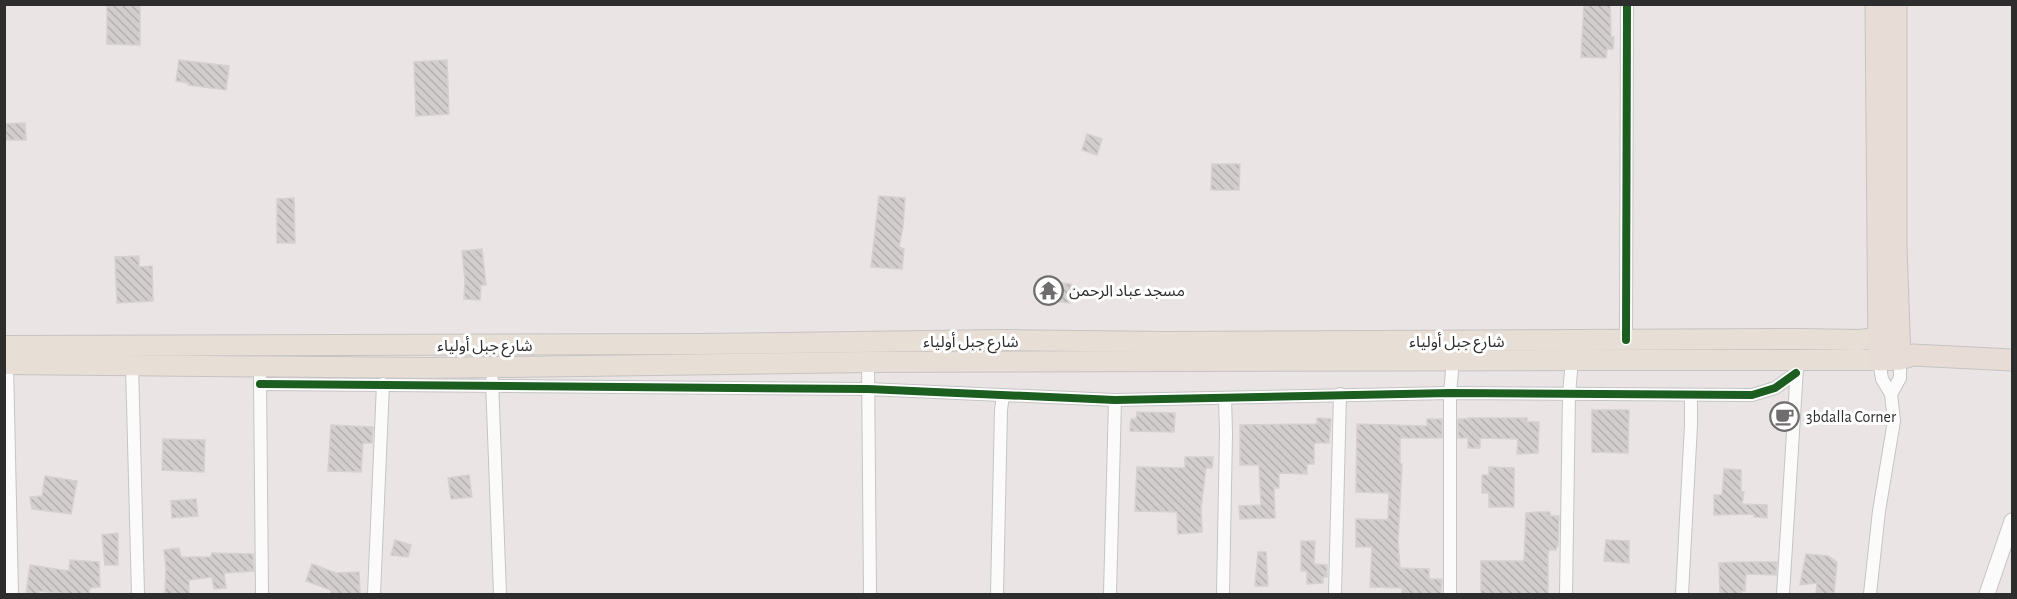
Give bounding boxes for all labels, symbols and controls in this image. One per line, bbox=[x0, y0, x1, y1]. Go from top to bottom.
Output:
temple icon: مسجد عباد الرحمن bbox=[1032, 274, 1064, 306]
place label: مسجد عباد الرحمن bbox=[1069, 283, 1185, 300]
street label: شارع جبل أولياء bbox=[923, 332, 1019, 354]
street label: شارع جبل أولياء bbox=[1409, 332, 1505, 354]
street label: شارع جبل أولياء bbox=[437, 336, 533, 358]
cafe icon: 3bdalla Corner bbox=[1769, 400, 1801, 432]
place label: 3bdalla Corner bbox=[1806, 409, 1897, 425]

